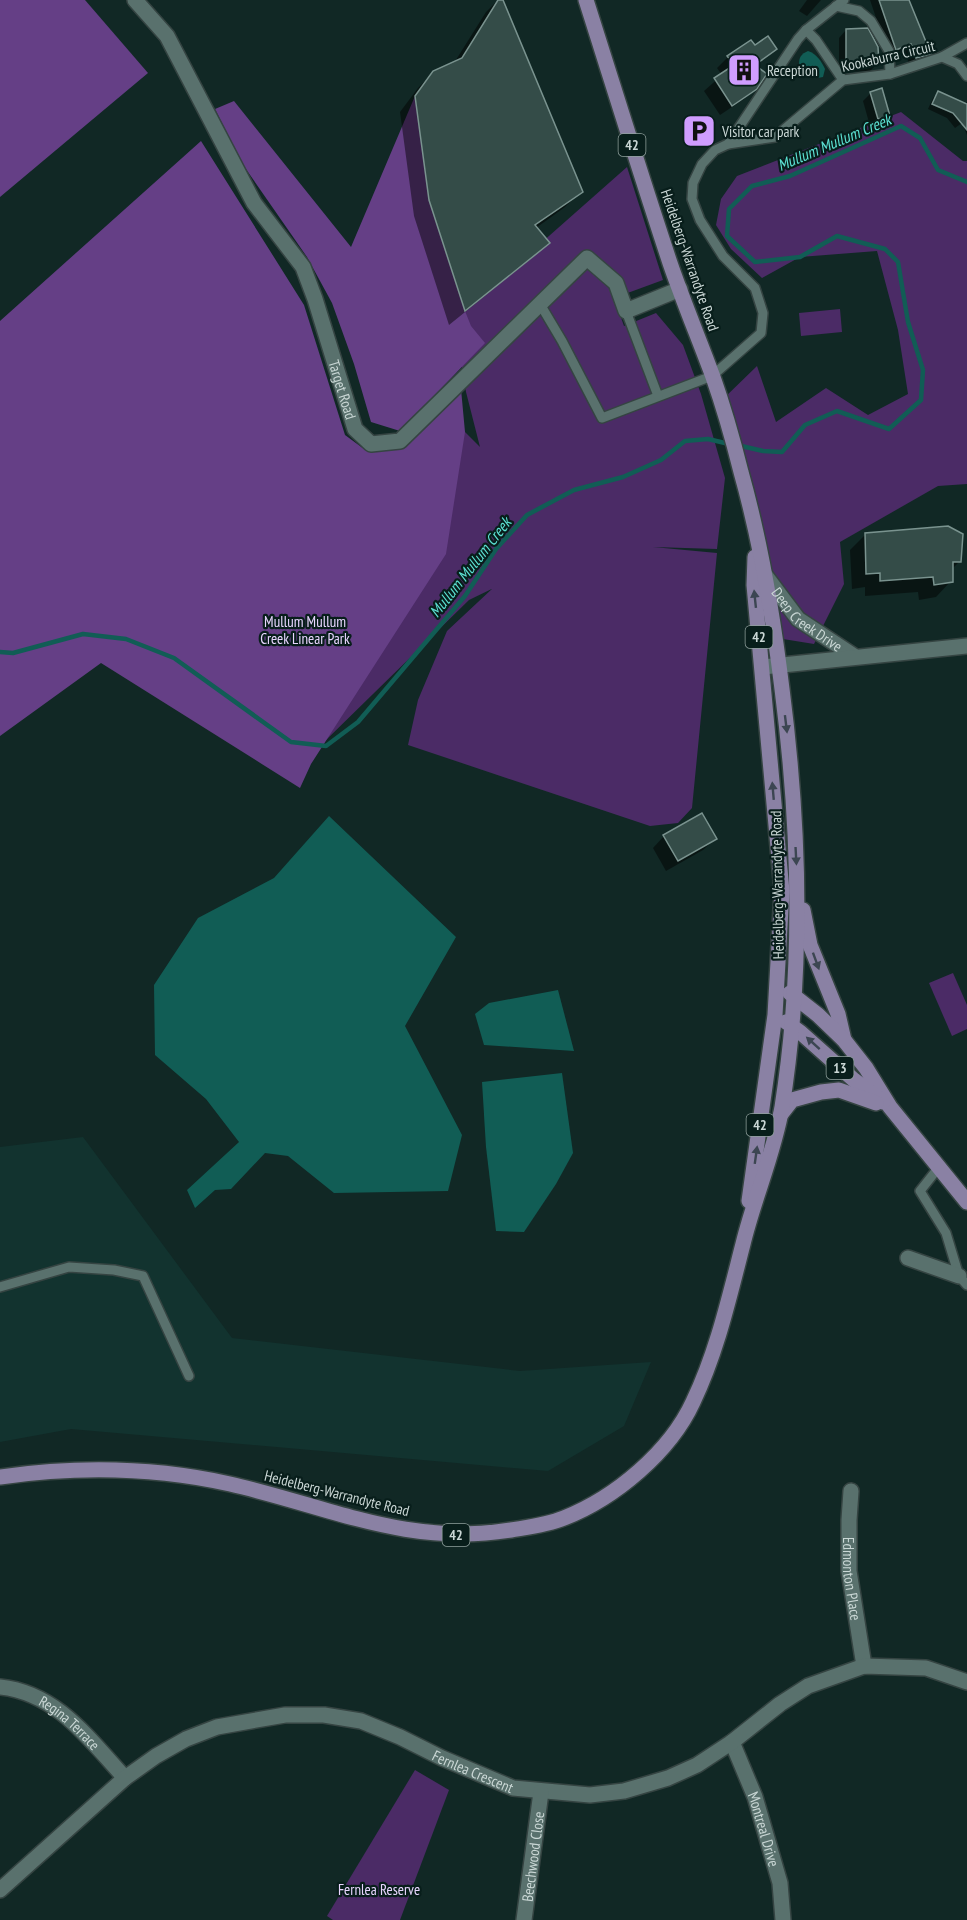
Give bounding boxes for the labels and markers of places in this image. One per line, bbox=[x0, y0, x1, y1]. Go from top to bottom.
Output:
building icon: Reception bbox=[726, 52, 762, 88]
place label: Reception bbox=[767, 61, 818, 80]
parking icon: Visitor car park bbox=[681, 113, 717, 149]
place label: Visitor car park bbox=[721, 122, 800, 141]

